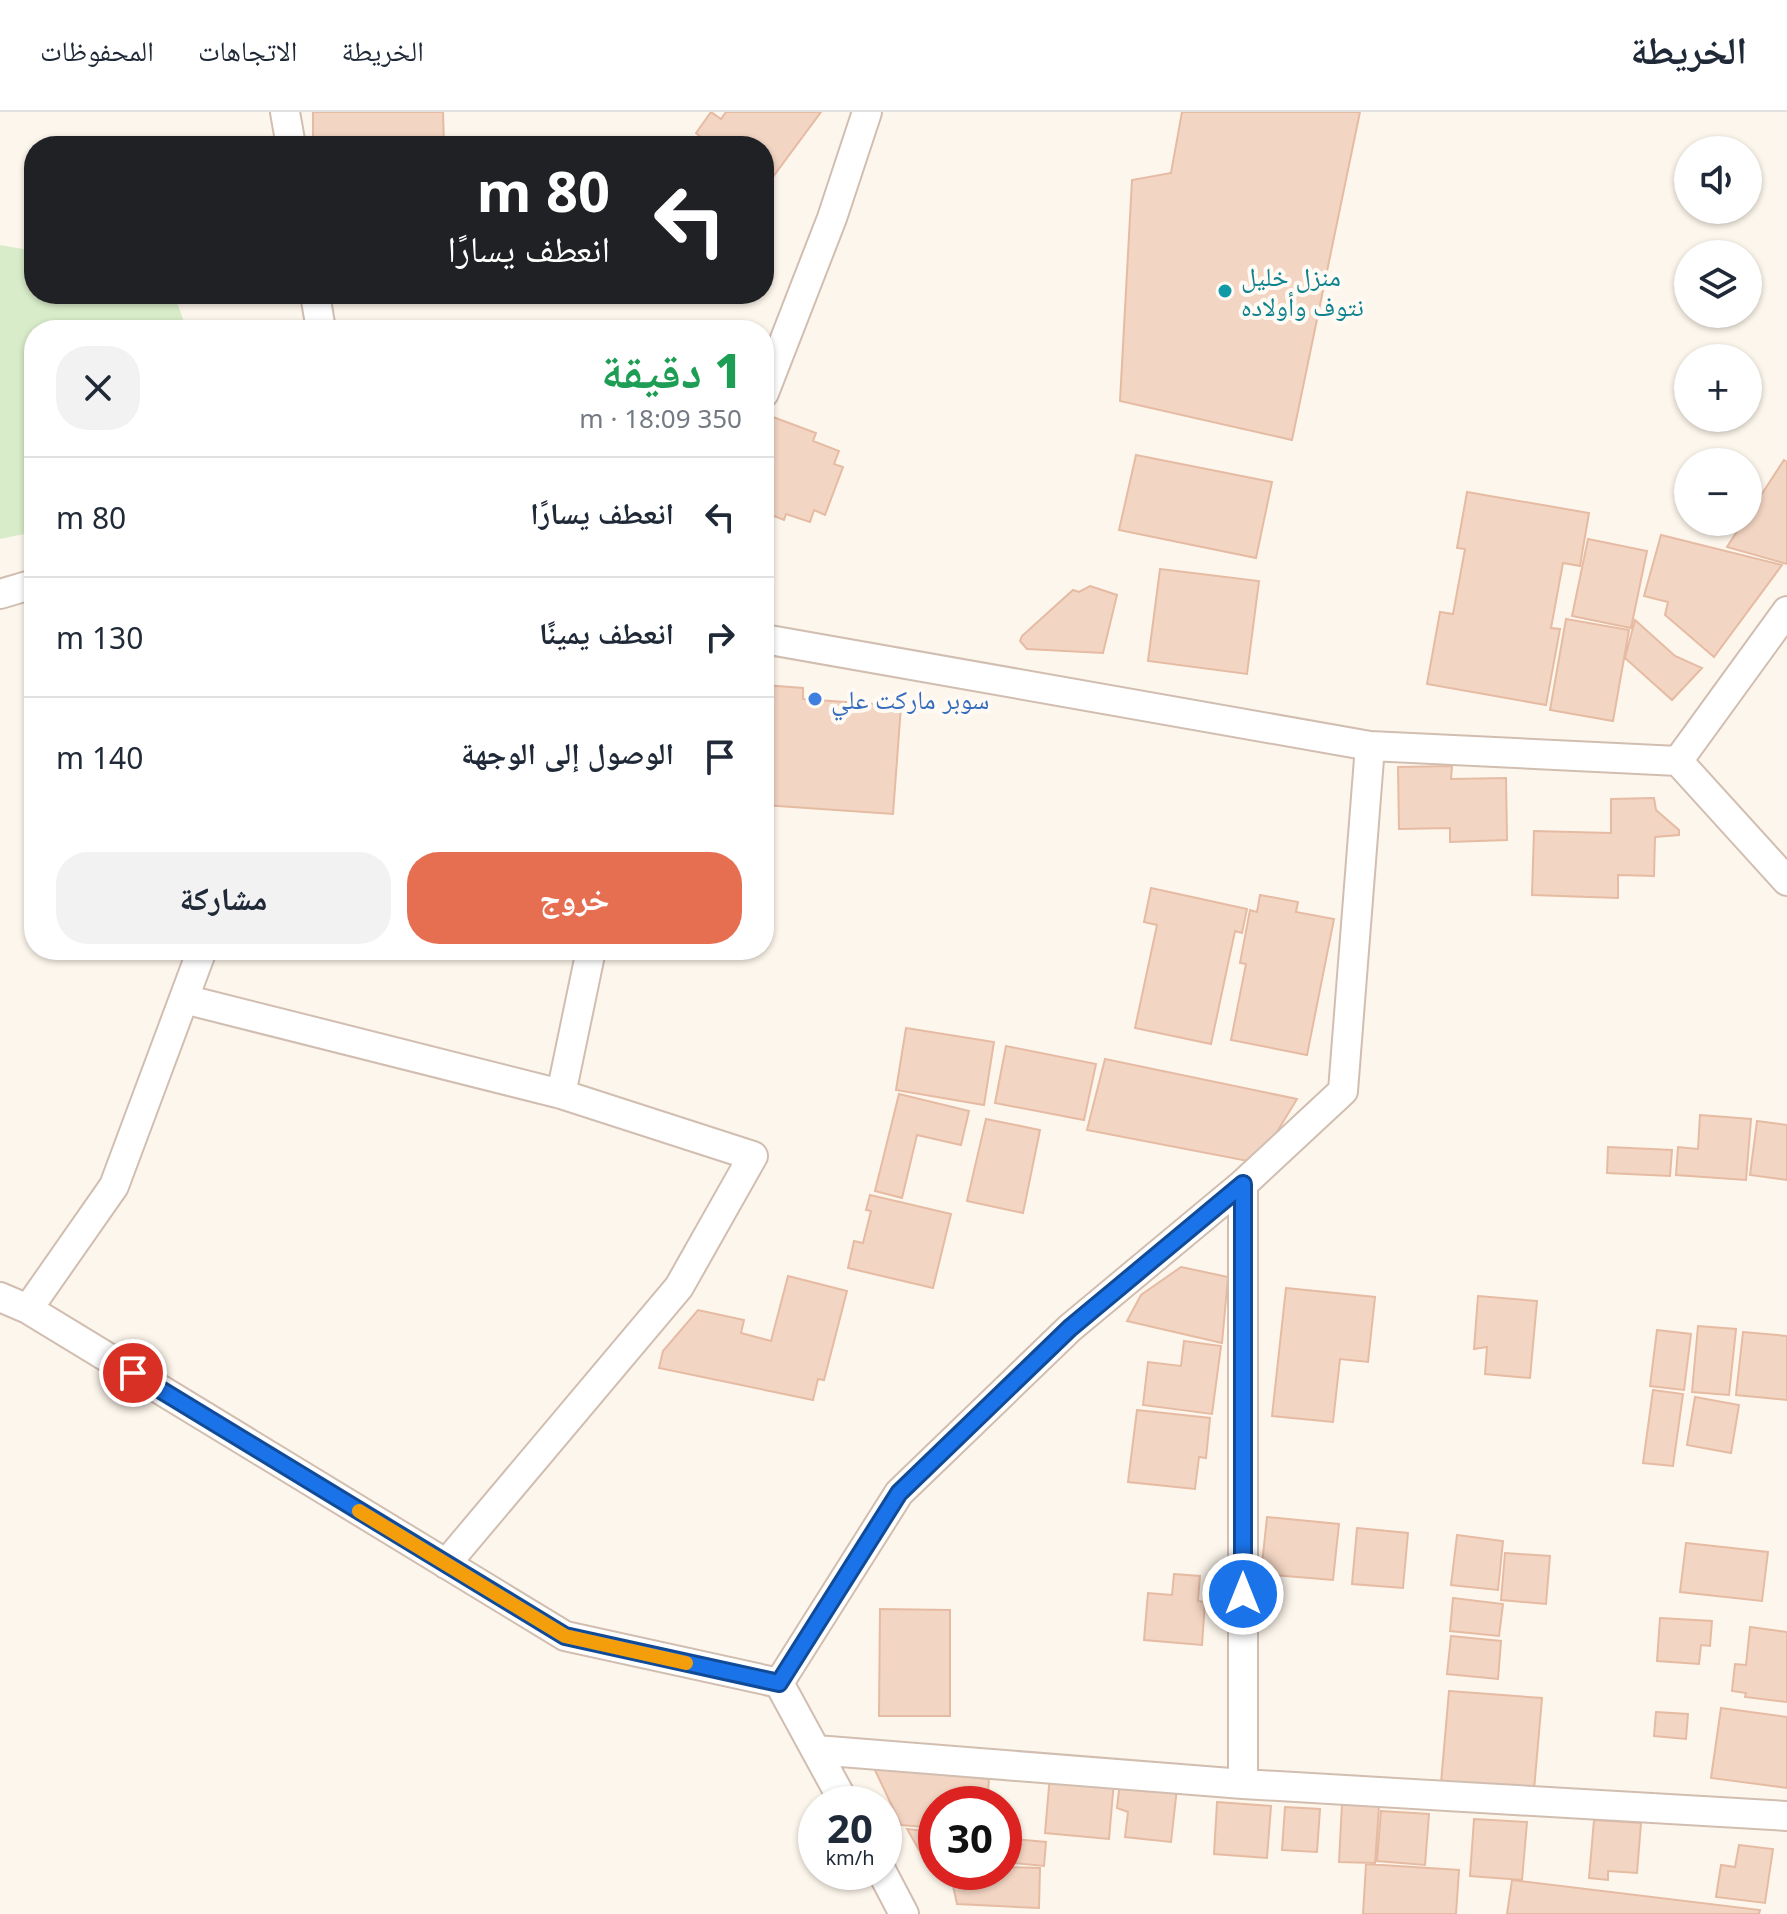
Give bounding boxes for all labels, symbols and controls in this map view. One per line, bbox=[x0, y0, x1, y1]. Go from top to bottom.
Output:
text: الخريطة bbox=[1630, 23, 1747, 75]
text: المحفوظات bbox=[40, 31, 154, 69]
text: الاتجاهات bbox=[198, 31, 297, 69]
text: الخريطة bbox=[341, 31, 424, 69]
map controls bbox=[1674, 136, 1762, 536]
button: sound bbox=[1674, 136, 1762, 224]
text: 80 m bbox=[477, 152, 610, 228]
icon: left bbox=[638, 168, 742, 272]
text: انعطف يسارًا bbox=[447, 224, 610, 273]
button: layers bbox=[1674, 240, 1762, 328]
place label: منزل خليل نتوف وأولاده bbox=[1241, 258, 1364, 324]
marker: منزل خليل نتوف وأولاده bbox=[1216, 282, 1234, 300]
text: 1 دقيقة bbox=[601, 337, 742, 402]
button: + bbox=[1674, 344, 1762, 432]
button: close bbox=[56, 346, 140, 430]
text: 350 m · 18:09 bbox=[579, 400, 742, 436]
button: − bbox=[1674, 448, 1762, 536]
text: انعطف يسارًا bbox=[530, 492, 674, 533]
icon: left bbox=[698, 495, 742, 539]
text: 80 m bbox=[56, 497, 126, 538]
text: انعطف يمينًا bbox=[539, 612, 674, 653]
icon: right bbox=[698, 615, 742, 659]
text: 130 m bbox=[56, 617, 143, 658]
place label: سوبر ماركت علي bbox=[831, 681, 989, 721]
marker: سوبر ماركت علي bbox=[806, 690, 824, 708]
text: الوصول إلى الوجهة bbox=[461, 732, 674, 773]
icon: arrive bbox=[698, 735, 742, 779]
text: 140 m bbox=[56, 737, 143, 778]
button: مشاركة bbox=[56, 852, 391, 944]
button: خروج bbox=[407, 852, 742, 944]
pin bbox=[99, 1339, 167, 1407]
icon: arrive bbox=[111, 1351, 155, 1395]
position arrow bbox=[1201, 1552, 1285, 1636]
speed limit sign: 30 bbox=[918, 1786, 1022, 1890]
text: 20 bbox=[827, 1800, 873, 1855]
text: km/h bbox=[825, 1844, 875, 1871]

